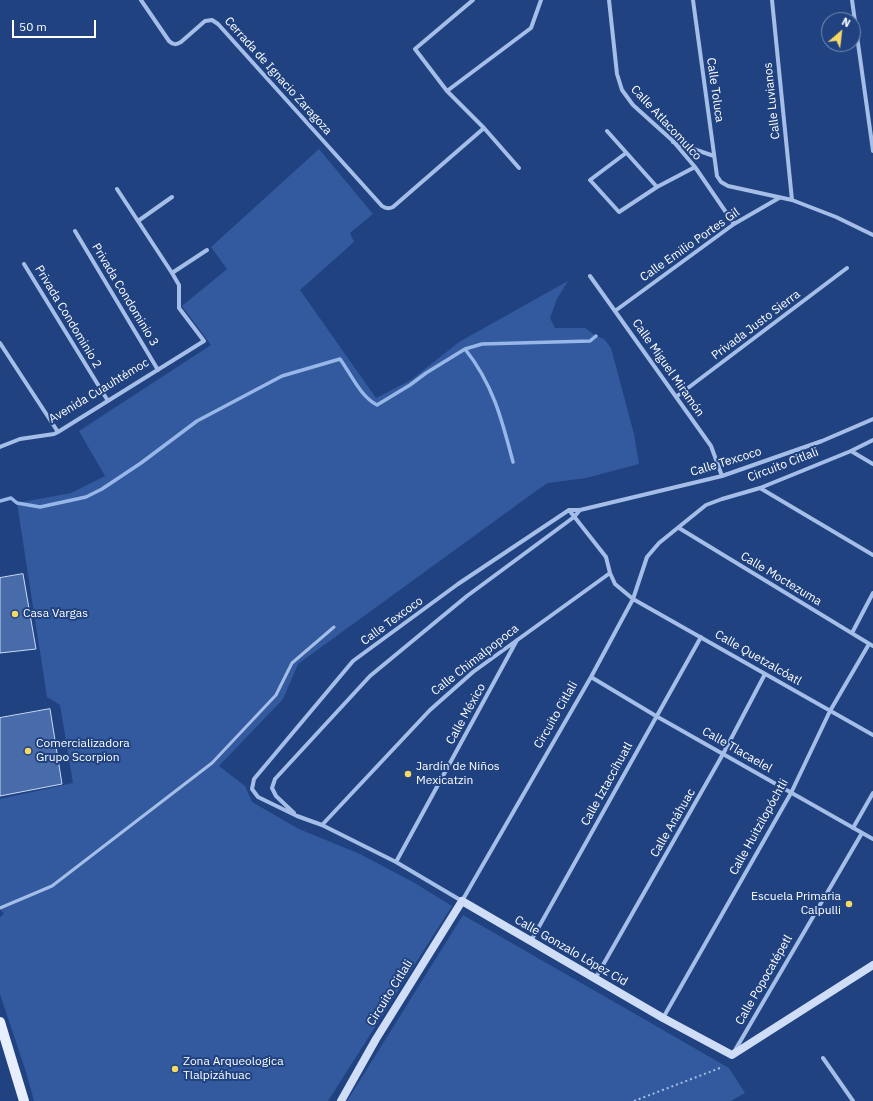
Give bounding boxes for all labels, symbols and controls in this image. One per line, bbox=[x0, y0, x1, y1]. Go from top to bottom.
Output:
scale bar bbox=[14, 12, 98, 38]
north arrow bbox=[821, 12, 861, 52]
street label: Cerrada de Ignacio Zaragoza bbox=[221, 14, 335, 138]
text: N bbox=[839, 14, 853, 30]
text: 50 m bbox=[19, 19, 47, 34]
street label: Calle Toluca bbox=[703, 57, 727, 123]
street label: Calle Luvianos bbox=[761, 62, 783, 140]
street label: Calle Atlacomulco bbox=[628, 83, 704, 163]
street label: Calle Emilio Portes Gil bbox=[637, 205, 743, 285]
street label: Privada Condominio 3 bbox=[89, 241, 161, 349]
street label: Privada Condominio 2 bbox=[32, 263, 104, 371]
street label: Privada Justo Sierra bbox=[709, 287, 803, 363]
street label: Calle Miguel Miramón bbox=[629, 316, 707, 420]
street label: Avenida Cuauhtémoc bbox=[46, 355, 152, 427]
street label: Calle Texcoco bbox=[689, 444, 763, 480]
street label: Circuito Citlali bbox=[745, 445, 821, 485]
street label: Calle Moctezuma bbox=[738, 549, 824, 609]
street label: Calle Texcoco bbox=[358, 594, 426, 648]
place label: Casa Vargas bbox=[23, 607, 88, 621]
marker: Casa Vargas bbox=[10, 609, 20, 619]
street label: Calle Chimalpopoca bbox=[428, 621, 522, 699]
street label: Calle Quetzalcóatl bbox=[712, 627, 804, 689]
street label: Circuito Citlali bbox=[531, 679, 581, 751]
street label: Calle México bbox=[443, 681, 489, 747]
street label: Calle Tlacaelel bbox=[699, 724, 775, 776]
place label: Comercializadora Grupo Scorpion bbox=[36, 737, 130, 765]
street label: Calle Iztaccíhuatl bbox=[578, 740, 636, 828]
marker: Comercializadora Grupo Scorpion bbox=[23, 746, 33, 756]
place label: Jardín de Niños Mexicatzin bbox=[416, 760, 500, 788]
marker: Jardín de Niños Mexicatzin bbox=[403, 769, 413, 779]
street label: Calle Huitzilopóchtli bbox=[727, 776, 791, 878]
street label: Calle Anáhuac bbox=[648, 786, 698, 860]
place label: Escuela Primaria Calpulli bbox=[751, 890, 841, 918]
marker: Escuela Primaria Calpulli bbox=[844, 899, 854, 909]
street label: Calle Gonzalo López Cid bbox=[512, 913, 630, 989]
street label: Calle Popocatépetl bbox=[732, 932, 796, 1028]
street label: Circuito Citlali bbox=[364, 957, 416, 1029]
place label: Zona Arqueologica Tlalpizáhuac bbox=[183, 1055, 284, 1083]
marker: Zona Arqueologica Tlalpizáhuac bbox=[170, 1064, 180, 1074]

